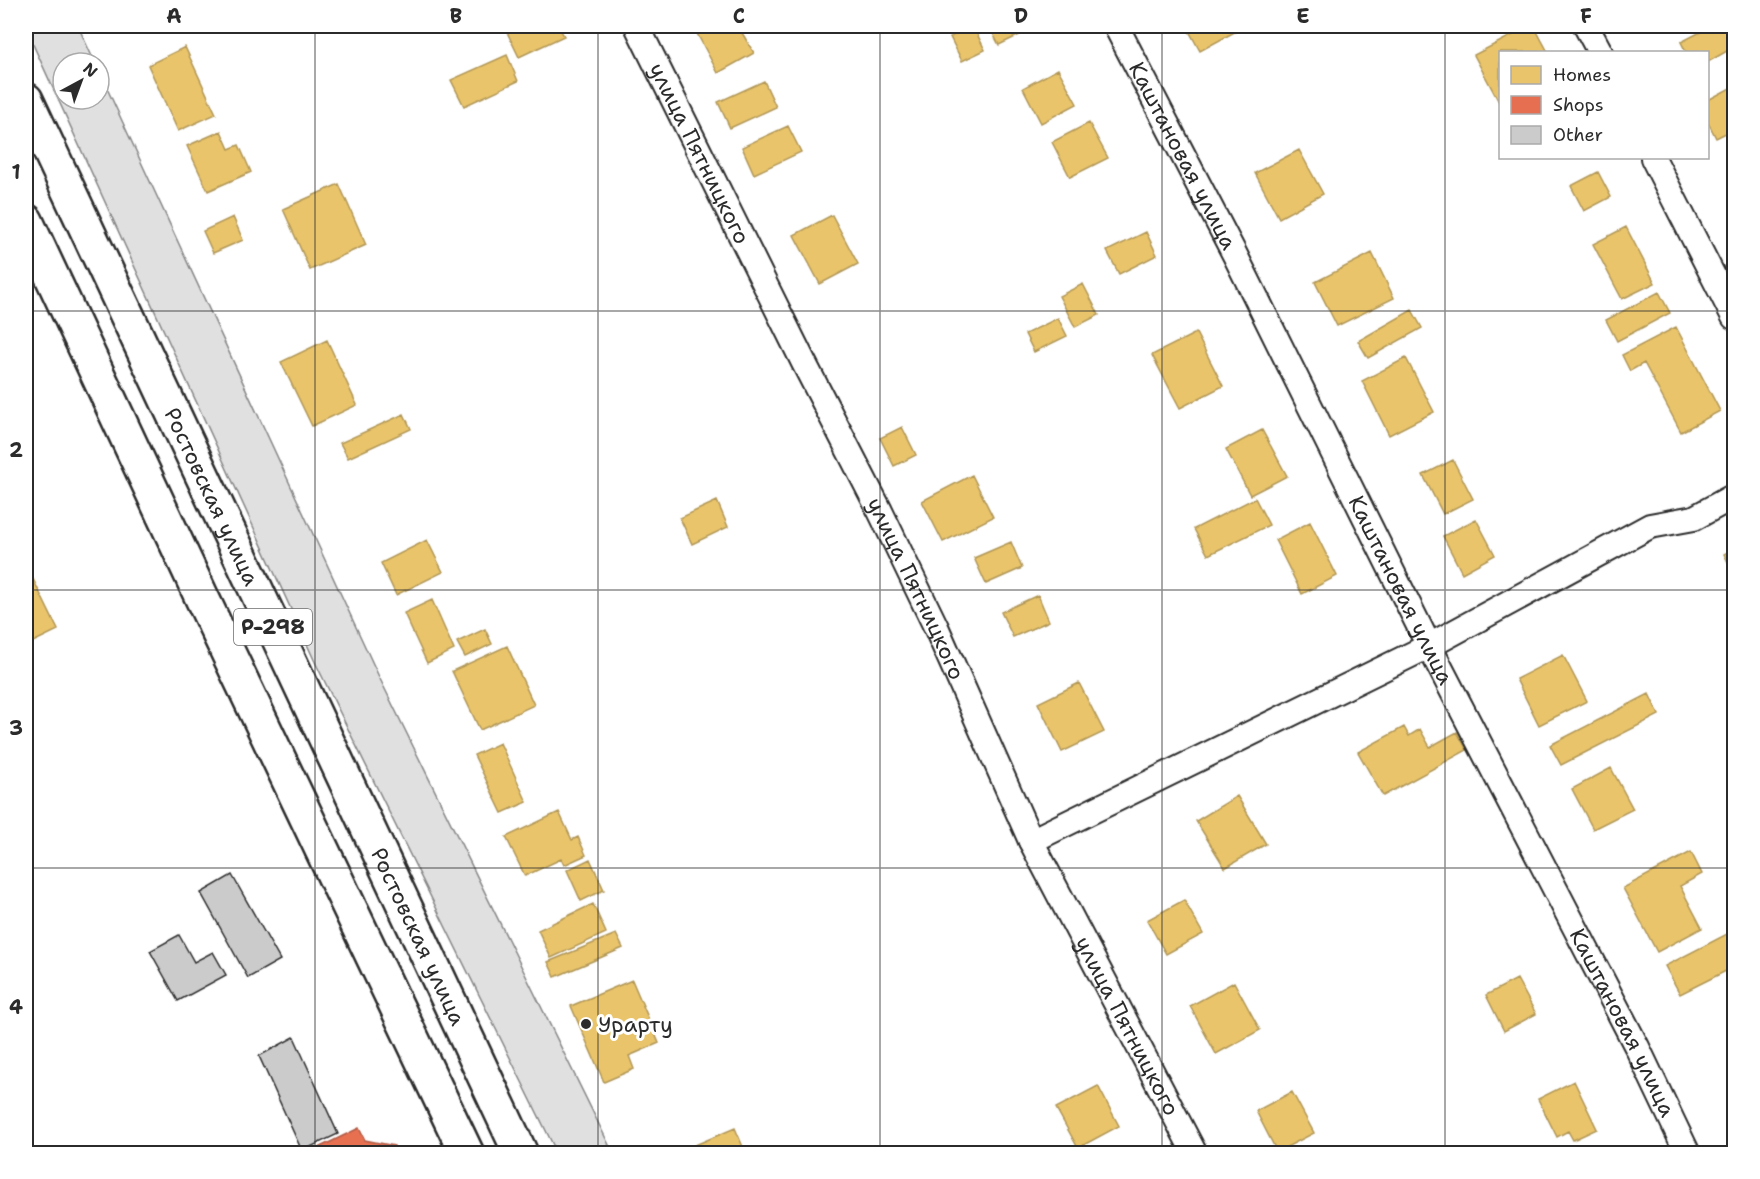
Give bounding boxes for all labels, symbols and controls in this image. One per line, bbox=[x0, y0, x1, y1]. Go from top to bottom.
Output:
text: A bbox=[166, 3, 182, 29]
text: B bbox=[450, 3, 462, 29]
text: C bbox=[733, 3, 745, 29]
text: D bbox=[1014, 3, 1028, 29]
text: E bbox=[1296, 3, 1310, 29]
text: F bbox=[1580, 3, 1592, 29]
north arrow bbox=[51, 51, 111, 111]
legend bbox=[1499, 51, 1709, 159]
street label: Каштановая улица bbox=[1123, 57, 1244, 255]
text: N bbox=[79, 58, 102, 82]
street label: улица Пятницкого bbox=[643, 58, 757, 249]
text: Homes bbox=[1553, 63, 1611, 87]
text: Shops bbox=[1553, 93, 1604, 117]
text: Other bbox=[1553, 123, 1603, 147]
text: 1 bbox=[11, 159, 21, 185]
street label: Ростовская улица bbox=[158, 403, 267, 590]
text: 2 bbox=[9, 437, 23, 463]
street label: Каштановая улица bbox=[1342, 490, 1461, 690]
street label: улица Пятницкого bbox=[861, 492, 972, 684]
road number: Р-298 bbox=[234, 609, 312, 645]
text: 3 bbox=[9, 715, 23, 741]
street label: Ростовская улица bbox=[365, 843, 473, 1030]
street label: Каштановая улица bbox=[1563, 923, 1683, 1122]
street label: улица Пятницкого bbox=[1069, 931, 1187, 1120]
text: 4 bbox=[9, 994, 23, 1020]
place label: Урарту bbox=[598, 1010, 673, 1039]
marker: Урарту bbox=[579, 1017, 593, 1031]

